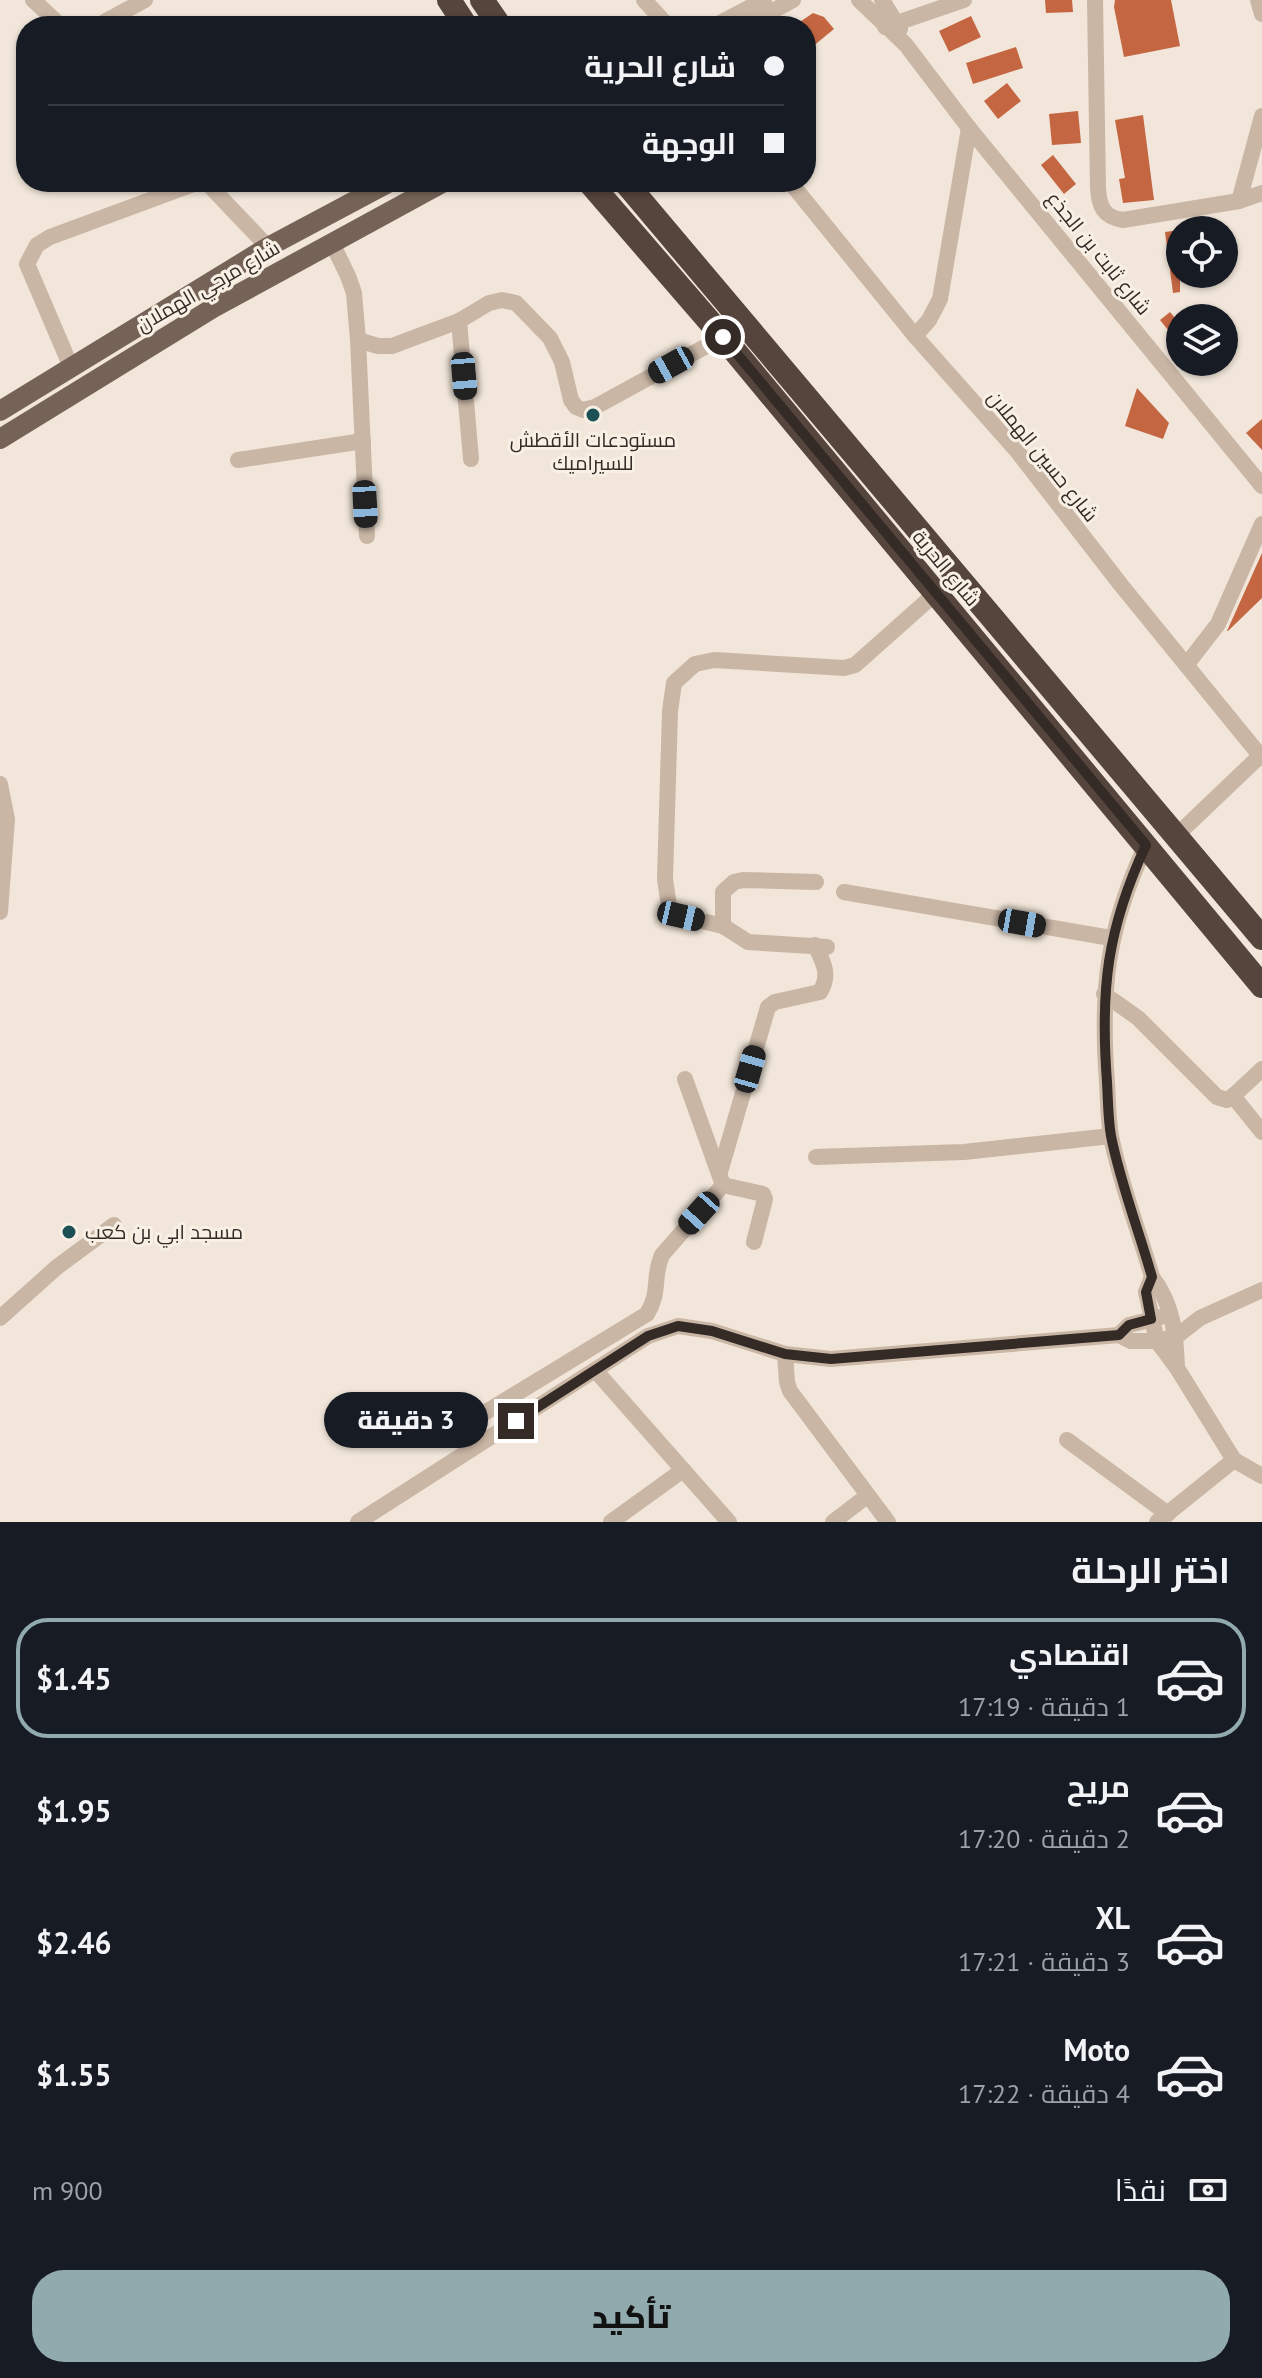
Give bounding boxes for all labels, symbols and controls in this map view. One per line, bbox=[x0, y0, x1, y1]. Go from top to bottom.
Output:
text: شارع الحرية bbox=[584, 46, 736, 85]
text: الوجهة bbox=[642, 123, 736, 162]
street label: شارع ثابت بن الجذع bbox=[1040, 186, 1157, 321]
map controls bbox=[1166, 216, 1238, 376]
button: locate bbox=[1166, 216, 1238, 288]
street label: شارع مرجي الهملان bbox=[132, 234, 286, 340]
button: layers bbox=[1166, 304, 1238, 376]
route start bbox=[705, 319, 741, 355]
car bbox=[644, 343, 698, 387]
car bbox=[450, 351, 478, 401]
street label: شارع حسين الهملان bbox=[981, 385, 1104, 528]
marker: مستودعات الأقطش للسيراميك bbox=[584, 406, 602, 424]
place label: مستودعات الأقطش للسيراميك bbox=[510, 427, 676, 476]
car bbox=[352, 479, 378, 529]
street label: شارع الحرية bbox=[906, 525, 985, 612]
car bbox=[655, 899, 707, 933]
car bbox=[996, 907, 1048, 939]
car bbox=[732, 1043, 768, 1095]
car bbox=[674, 1187, 724, 1239]
place label: مسجد ابي بن كعب bbox=[85, 1219, 243, 1248]
marker: مسجد ابي بن كعب bbox=[60, 1223, 78, 1241]
callout: 3 دقيقة bbox=[324, 1393, 488, 1449]
text: 3 دقيقة bbox=[358, 1403, 454, 1436]
route end bbox=[498, 1403, 534, 1439]
text: اختر الرحلة bbox=[1071, 1546, 1230, 1593]
text: اقتصادي bbox=[1009, 1634, 1130, 1673]
icon: car bbox=[1154, 1642, 1226, 1714]
text: $1.45 bbox=[36, 1659, 111, 1698]
text: 1 دقيقة · 17:19 bbox=[958, 1690, 1130, 1723]
text: مريح bbox=[1067, 1766, 1130, 1805]
icon: car bbox=[1154, 1774, 1226, 1846]
text: $1.95 bbox=[36, 1791, 111, 1830]
text: 2 دقيقة · 17:20 bbox=[958, 1822, 1130, 1855]
text: XL bbox=[1096, 1898, 1130, 1937]
icon: car bbox=[1154, 1906, 1226, 1978]
text: $2.46 bbox=[36, 1923, 111, 1962]
text: 3 دقيقة · 17:21 bbox=[958, 1945, 1130, 1978]
text: Moto bbox=[1063, 2030, 1130, 2069]
icon: car bbox=[1154, 2038, 1226, 2110]
text: $1.55 bbox=[36, 2055, 111, 2094]
text: 4 دقيقة · 17:22 bbox=[958, 2077, 1130, 2110]
icon: cash bbox=[1186, 2168, 1230, 2212]
text: نقدًا bbox=[1115, 2170, 1166, 2209]
text: 900 m bbox=[32, 2174, 103, 2207]
button: تأكيد bbox=[32, 2270, 1230, 2362]

